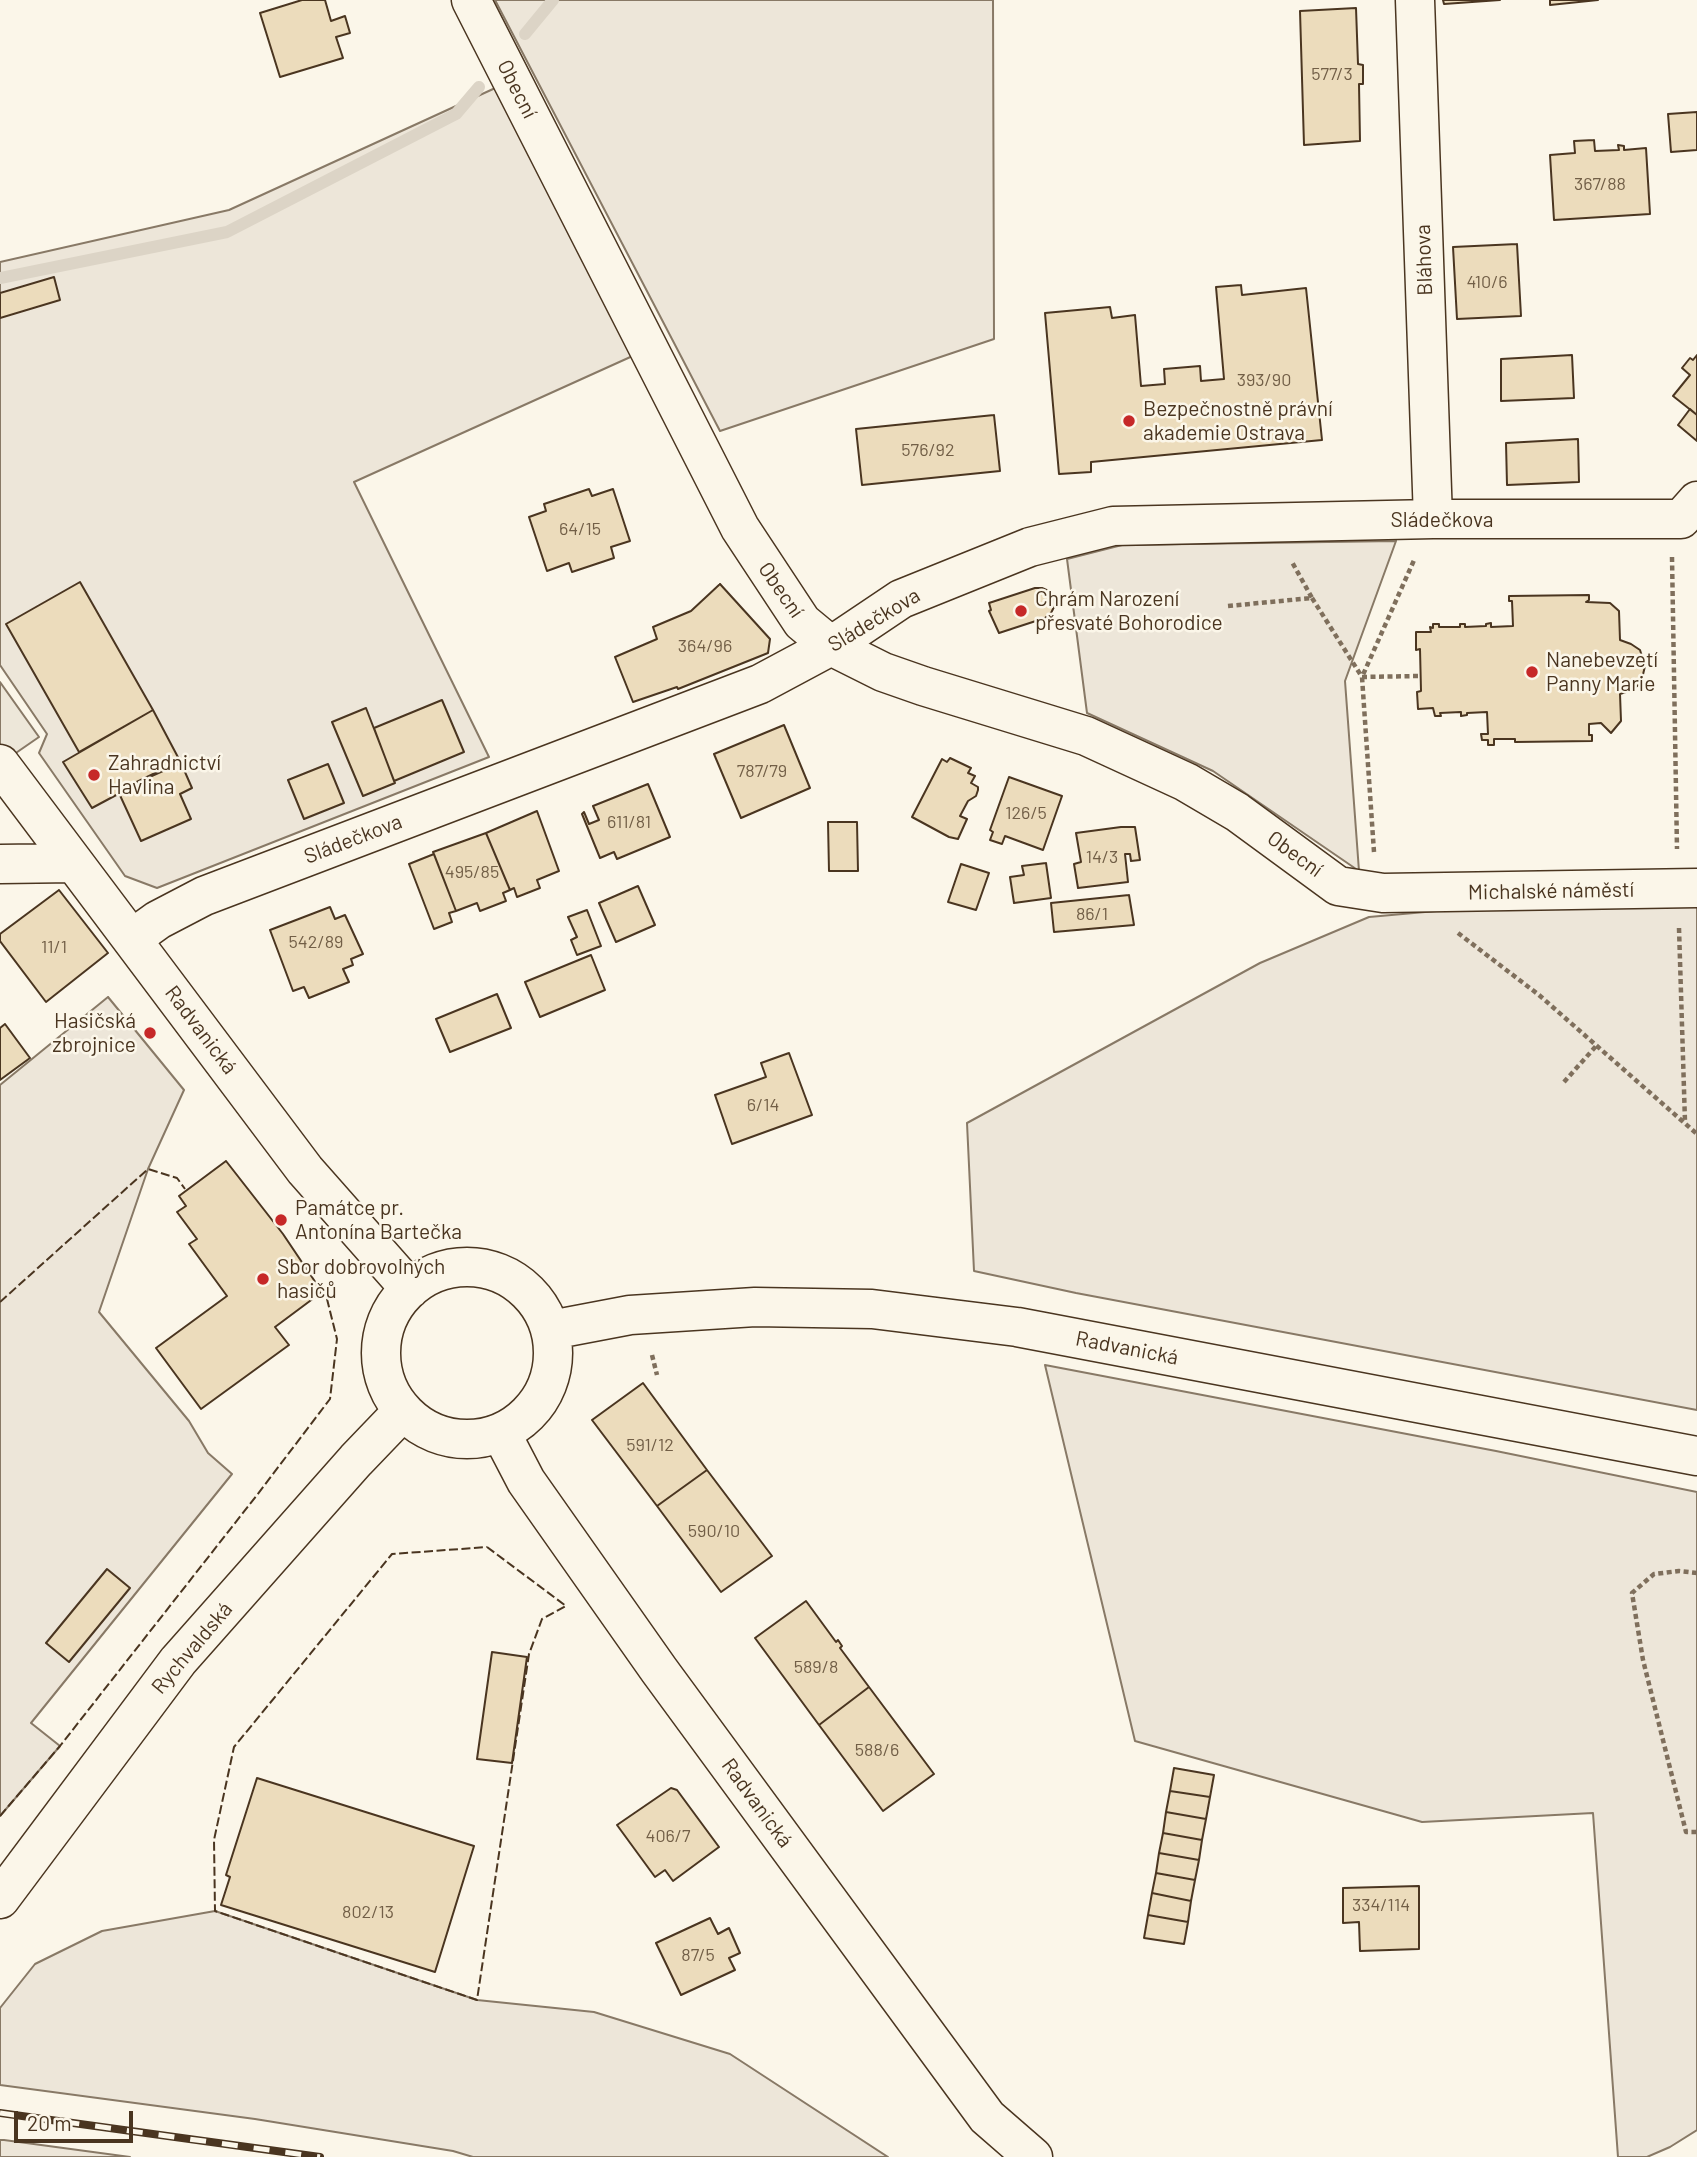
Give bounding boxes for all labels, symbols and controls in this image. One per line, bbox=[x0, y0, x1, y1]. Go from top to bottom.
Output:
street label: Obecní bbox=[492, 56, 542, 122]
house number: 577/3 bbox=[1311, 63, 1353, 85]
house number: 367/88 bbox=[1574, 173, 1626, 195]
street label: Bláhova bbox=[1410, 224, 1438, 296]
house number: 410/6 bbox=[1466, 271, 1508, 293]
house number: 393/90 bbox=[1237, 369, 1291, 391]
place label: Bezpečnostně právní akademie Ostrava bbox=[1143, 396, 1333, 446]
marker: Bezpečnostně právní akademie Ostrava bbox=[1121, 413, 1137, 429]
house number: 576/92 bbox=[901, 439, 955, 461]
street label: Sládečkova bbox=[1391, 507, 1493, 533]
house number: 64/15 bbox=[559, 518, 601, 540]
street label: Obecní bbox=[753, 557, 809, 623]
street label: Sládečkova bbox=[823, 583, 925, 657]
place label: Chrám Narození přesvaté Bohorodice bbox=[1035, 586, 1223, 636]
marker: Chrám Narození přesvaté Bohorodice bbox=[1013, 603, 1029, 619]
house number: 364/96 bbox=[678, 635, 732, 657]
place label: Nanebevzetí Panny Marie bbox=[1546, 647, 1658, 697]
marker: Nanebevzetí Panny Marie bbox=[1524, 664, 1540, 680]
place label: Zahradnictví Havlina bbox=[108, 750, 221, 800]
house number: 787/79 bbox=[737, 760, 787, 782]
marker: Zahradnictví Havlina bbox=[86, 767, 102, 783]
house number: 126/5 bbox=[1005, 802, 1047, 824]
street label: Sládečkova bbox=[300, 809, 406, 869]
house number: 611/81 bbox=[607, 811, 651, 833]
street label: Obecní bbox=[1262, 826, 1328, 882]
house number: 14/3 bbox=[1086, 846, 1118, 868]
house number: 495/85 bbox=[445, 861, 499, 883]
street label: Michalské náměstí bbox=[1468, 877, 1634, 905]
house number: 86/1 bbox=[1076, 903, 1108, 925]
house number: 542/89 bbox=[289, 931, 343, 953]
house number: 11/1 bbox=[41, 936, 67, 958]
street label: Radvanická bbox=[160, 981, 242, 1079]
place label: Hasičská zbrojnice bbox=[52, 1008, 136, 1058]
marker: Hasičská zbrojnice bbox=[142, 1025, 158, 1041]
house number: 6/14 bbox=[747, 1094, 779, 1116]
place label: Památce pr. Antonína Bartečka bbox=[295, 1195, 462, 1245]
marker: Památce pr. Antonína Bartečka bbox=[273, 1212, 289, 1228]
place label: Sbor dobrovolných hasičů bbox=[277, 1254, 445, 1304]
marker: Sbor dobrovolných hasičů bbox=[255, 1271, 271, 1287]
street label: Radvanická bbox=[1073, 1326, 1181, 1370]
house number: 591/12 bbox=[626, 1434, 674, 1456]
house number: 590/10 bbox=[688, 1520, 740, 1542]
street label: Rychvaldská bbox=[146, 1597, 238, 1699]
house number: 589/8 bbox=[794, 1656, 838, 1678]
house number: 588/6 bbox=[855, 1739, 899, 1761]
street label: Radvanická bbox=[716, 1753, 798, 1853]
house number: 406/7 bbox=[645, 1825, 691, 1847]
house number: 334/114 bbox=[1352, 1894, 1410, 1916]
house number: 802/13 bbox=[342, 1901, 394, 1923]
house number: 87/5 bbox=[681, 1944, 715, 1966]
scale bar bbox=[18, 2098, 136, 2142]
text: 20 m bbox=[27, 2110, 72, 2135]

